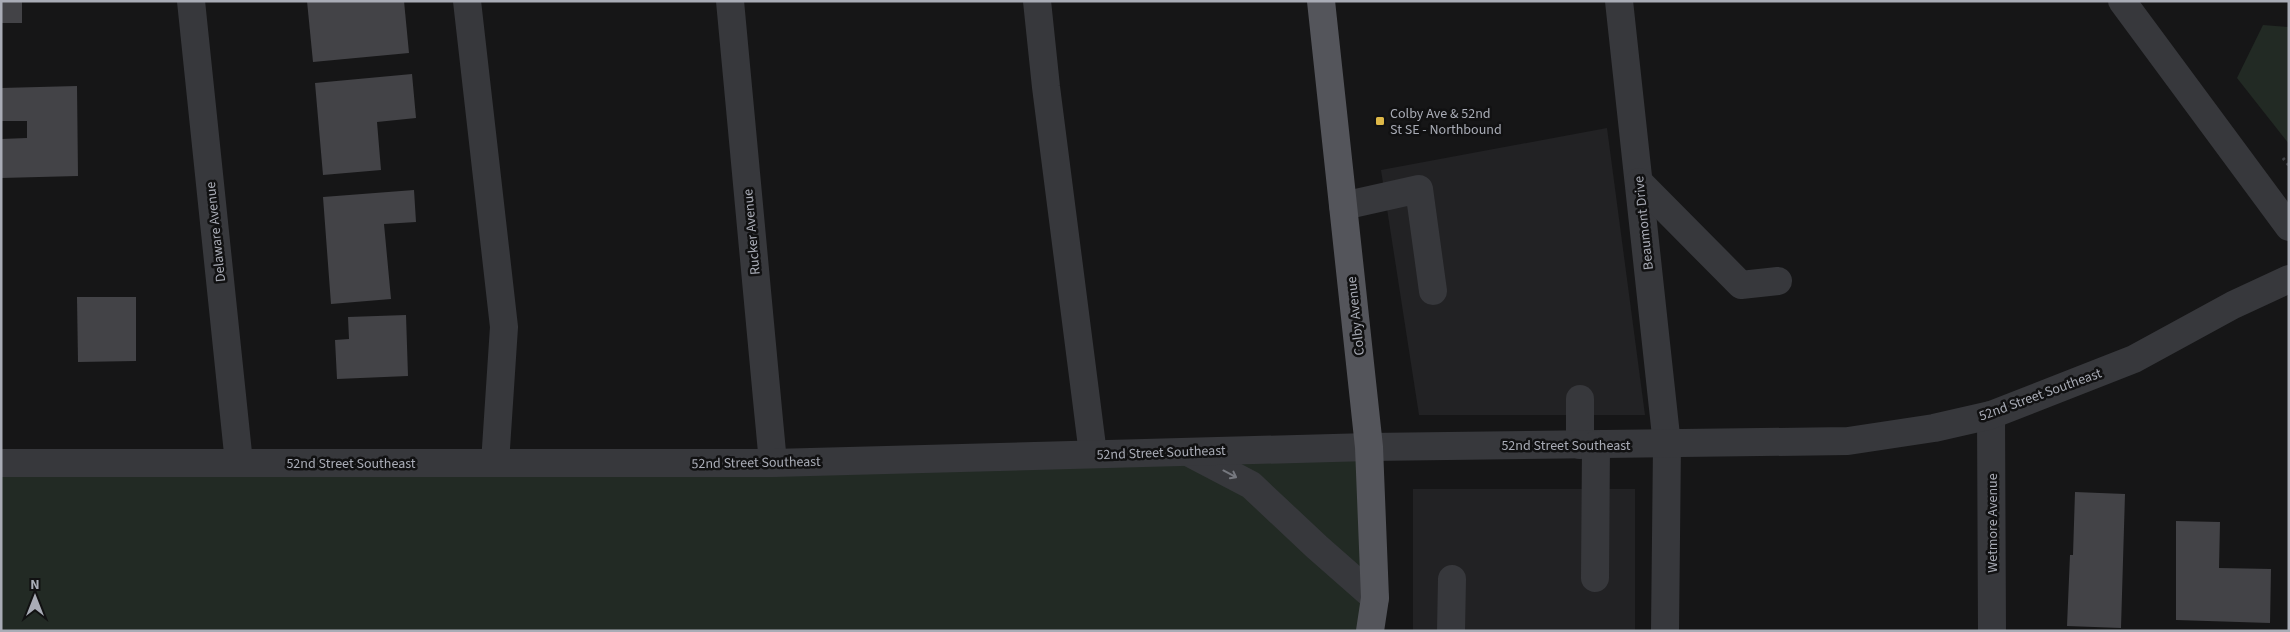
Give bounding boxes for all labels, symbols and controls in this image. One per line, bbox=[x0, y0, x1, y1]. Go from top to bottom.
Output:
place label: Colby Ave & 52nd St SE - Northbound bbox=[1390, 104, 1502, 140]
marker: Colby Ave & 52nd St SE - Northbound bbox=[1374, 115, 1386, 127]
street label: Beaumont Drive bbox=[1629, 175, 1659, 271]
street label: Delaware Avenue bbox=[201, 181, 231, 283]
street label: Rucker Avenue bbox=[738, 188, 766, 276]
street label: Colby Avenue bbox=[1342, 275, 1370, 356]
street label: 52nd Street Southeast bbox=[1976, 363, 2105, 426]
street label: 52nd Street Southeast bbox=[1501, 436, 1631, 456]
street label: 52nd Street Southeast bbox=[1096, 441, 1226, 465]
street label: 52nd Street Southeast bbox=[691, 452, 821, 474]
street label: 52nd Street Southeast bbox=[286, 454, 416, 474]
one-way arrow bbox=[1222, 470, 1237, 479]
street label: Wetmore Avenue bbox=[1983, 473, 2003, 573]
north arrow bbox=[10, 572, 60, 622]
text: N bbox=[30, 575, 40, 595]

